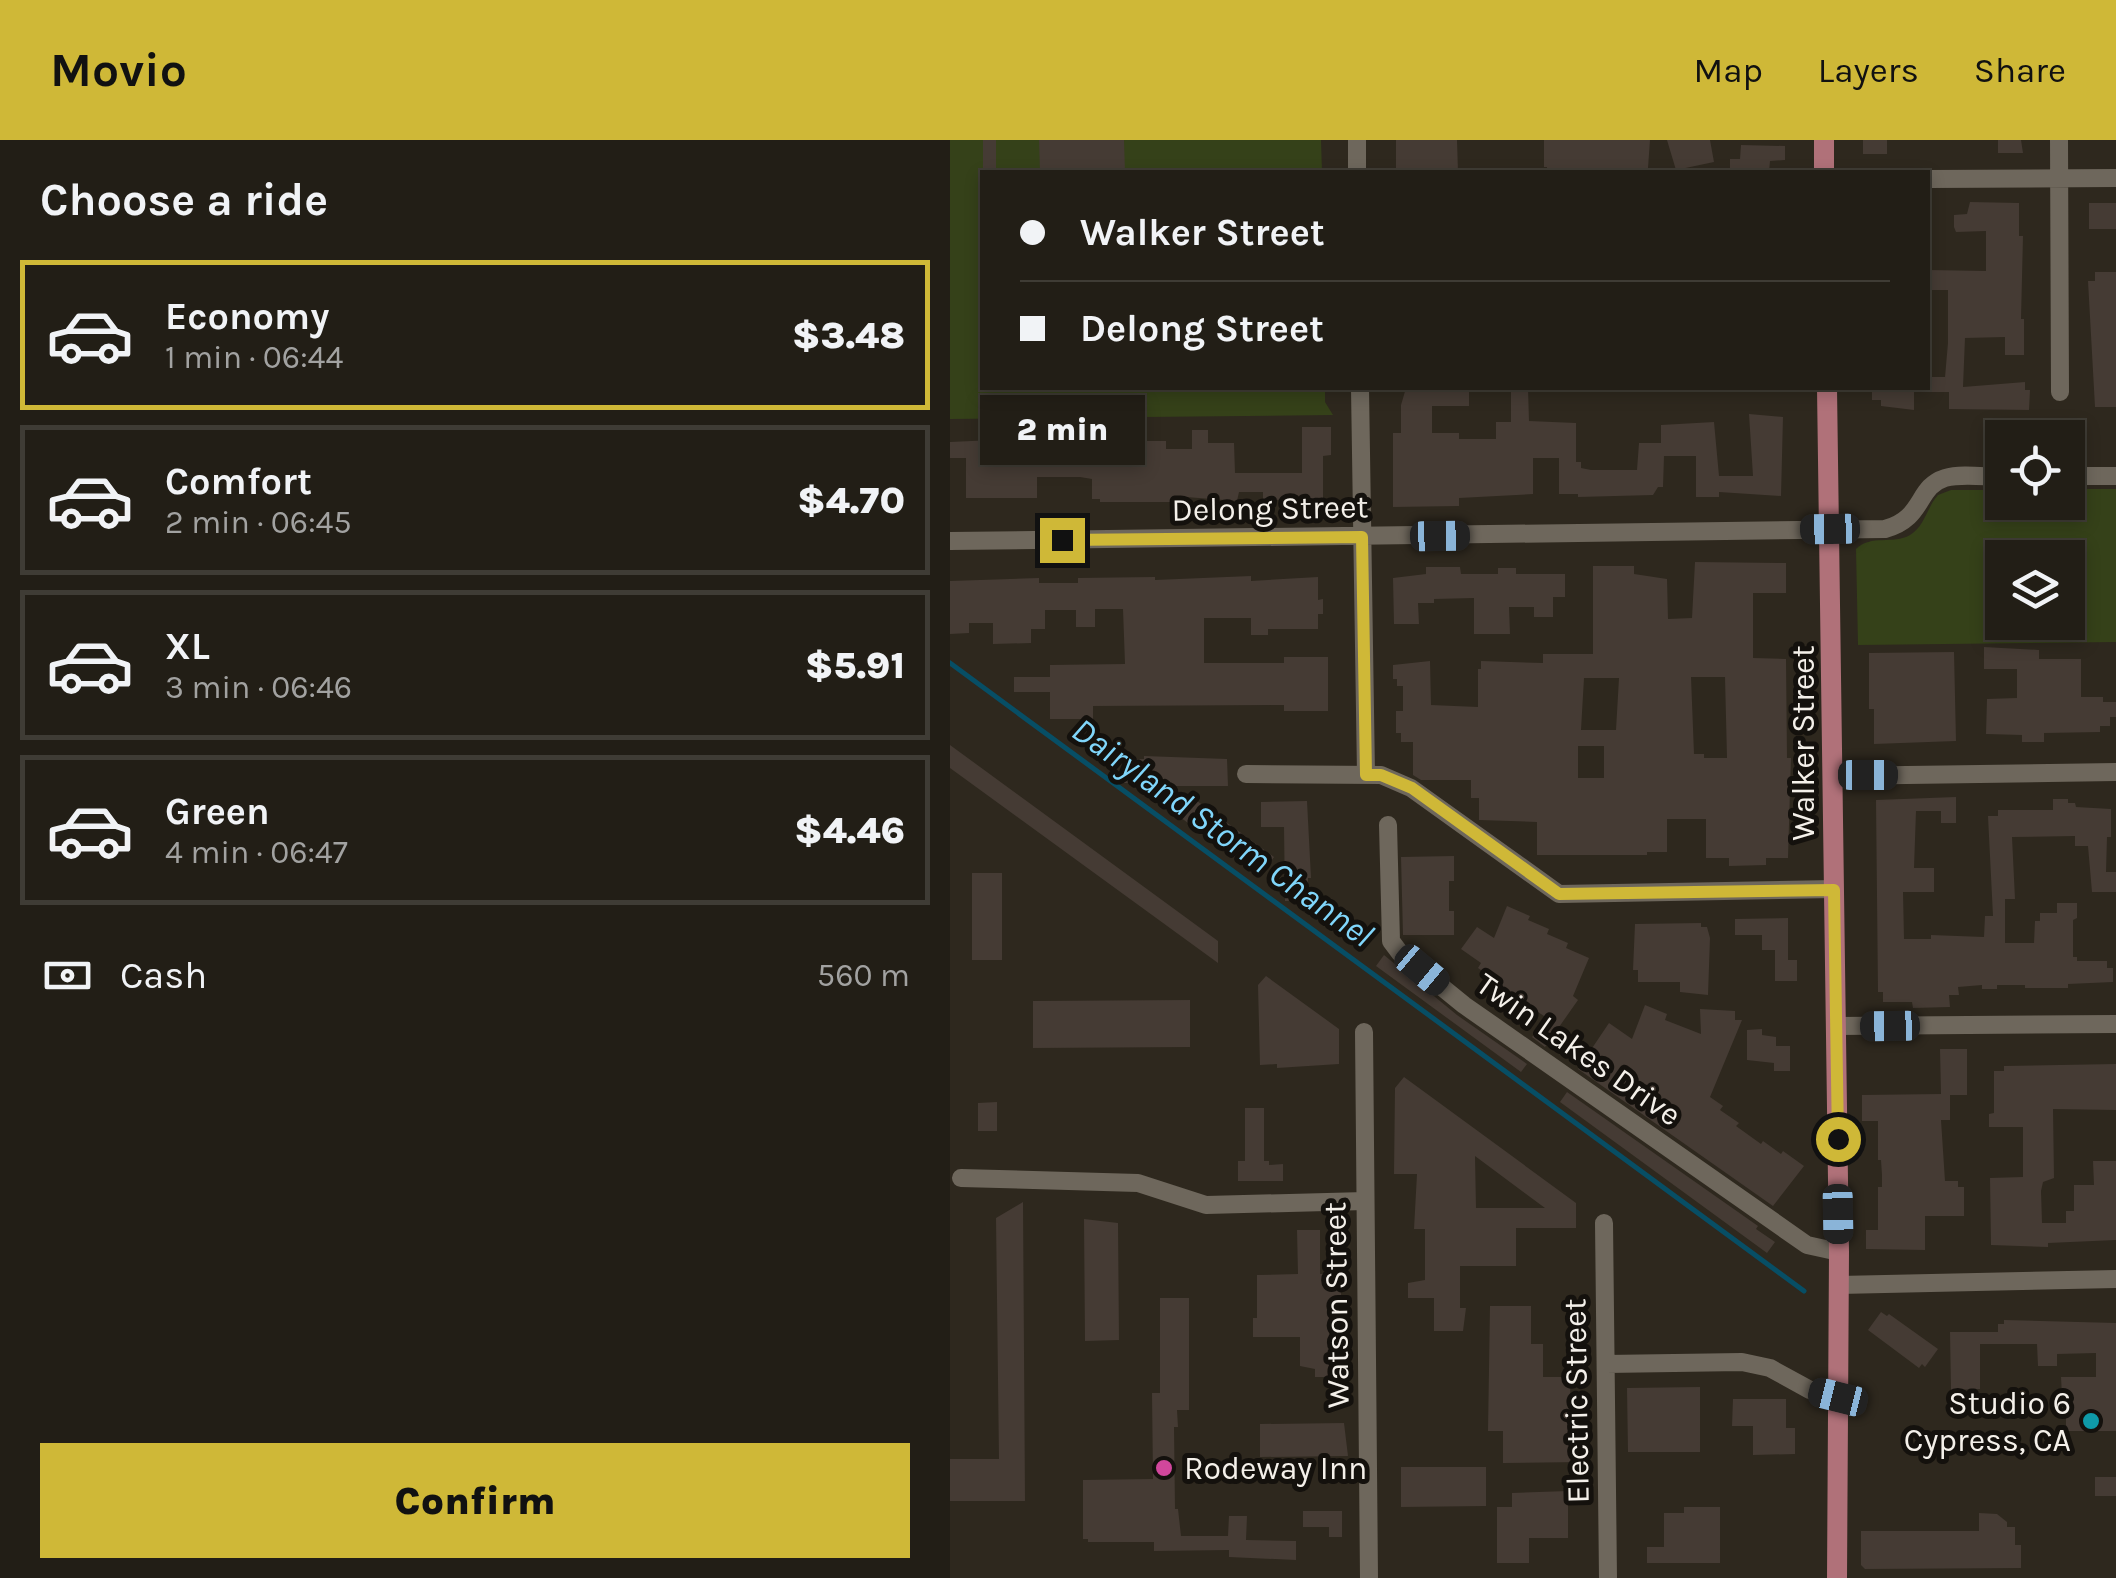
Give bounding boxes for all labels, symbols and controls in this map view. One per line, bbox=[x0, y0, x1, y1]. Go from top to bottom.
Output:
text: Movio bbox=[50, 42, 187, 98]
text: Map bbox=[1693, 50, 1763, 91]
text: Layers bbox=[1818, 50, 1919, 91]
text: Share bbox=[1974, 50, 2066, 91]
text: Choose a ride bbox=[40, 174, 328, 226]
text: Walker Street bbox=[1080, 210, 1325, 255]
icon: car bbox=[45, 290, 135, 380]
text: Economy bbox=[165, 294, 329, 339]
text: Delong Street bbox=[1080, 306, 1324, 351]
text: $3.48 bbox=[792, 313, 905, 358]
text: 1 min · 06:44 bbox=[165, 339, 343, 376]
callout: 2 min bbox=[979, 395, 1144, 465]
text: 2 min bbox=[1017, 411, 1108, 448]
map controls bbox=[1985, 420, 2085, 640]
button: locate bbox=[1985, 420, 2085, 520]
icon: car bbox=[45, 455, 135, 545]
text: Comfort bbox=[165, 459, 312, 504]
text: $4.70 bbox=[797, 478, 905, 523]
street label: Delong Street bbox=[1171, 488, 1369, 529]
text: 2 min · 06:45 bbox=[165, 504, 351, 541]
car bbox=[1800, 513, 1860, 545]
route end bbox=[1040, 518, 1085, 563]
car bbox=[1410, 520, 1470, 552]
button: layers bbox=[1985, 540, 2085, 640]
icon: car bbox=[45, 620, 135, 710]
text: XL bbox=[165, 624, 210, 669]
text: $5.91 bbox=[805, 643, 905, 688]
street label: Walker Street bbox=[1785, 645, 1822, 841]
text: 3 min · 06:46 bbox=[165, 669, 352, 706]
water label: Dairyland Storm Channel bbox=[1064, 709, 1382, 956]
car bbox=[1838, 760, 1898, 790]
icon: car bbox=[45, 785, 135, 875]
text: Green bbox=[165, 789, 270, 834]
text: $4.46 bbox=[794, 808, 905, 853]
text: 4 min · 06:47 bbox=[165, 834, 348, 871]
car bbox=[1389, 939, 1455, 1001]
icon: cash bbox=[40, 948, 95, 1003]
text: Cash bbox=[120, 953, 207, 998]
text: 560 m bbox=[817, 957, 910, 994]
street label: Twin Lakes Drive bbox=[1469, 965, 1688, 1134]
car bbox=[1860, 1010, 1920, 1042]
route start bbox=[1816, 1117, 1861, 1162]
car bbox=[1822, 1184, 1854, 1244]
street label: Watson Street bbox=[1316, 1202, 1357, 1408]
street label: Electric Street bbox=[1556, 1298, 1597, 1504]
car bbox=[1805, 1375, 1871, 1419]
place label: Studio 6 Cypress, CA bbox=[1904, 1385, 2071, 1459]
marker: Studio 6 Cypress, CA bbox=[2080, 1410, 2102, 1432]
button: Confirm bbox=[40, 1443, 910, 1558]
place label: Rodeway Inn bbox=[1184, 1450, 1367, 1487]
marker: Rodeway Inn bbox=[1153, 1457, 1175, 1479]

